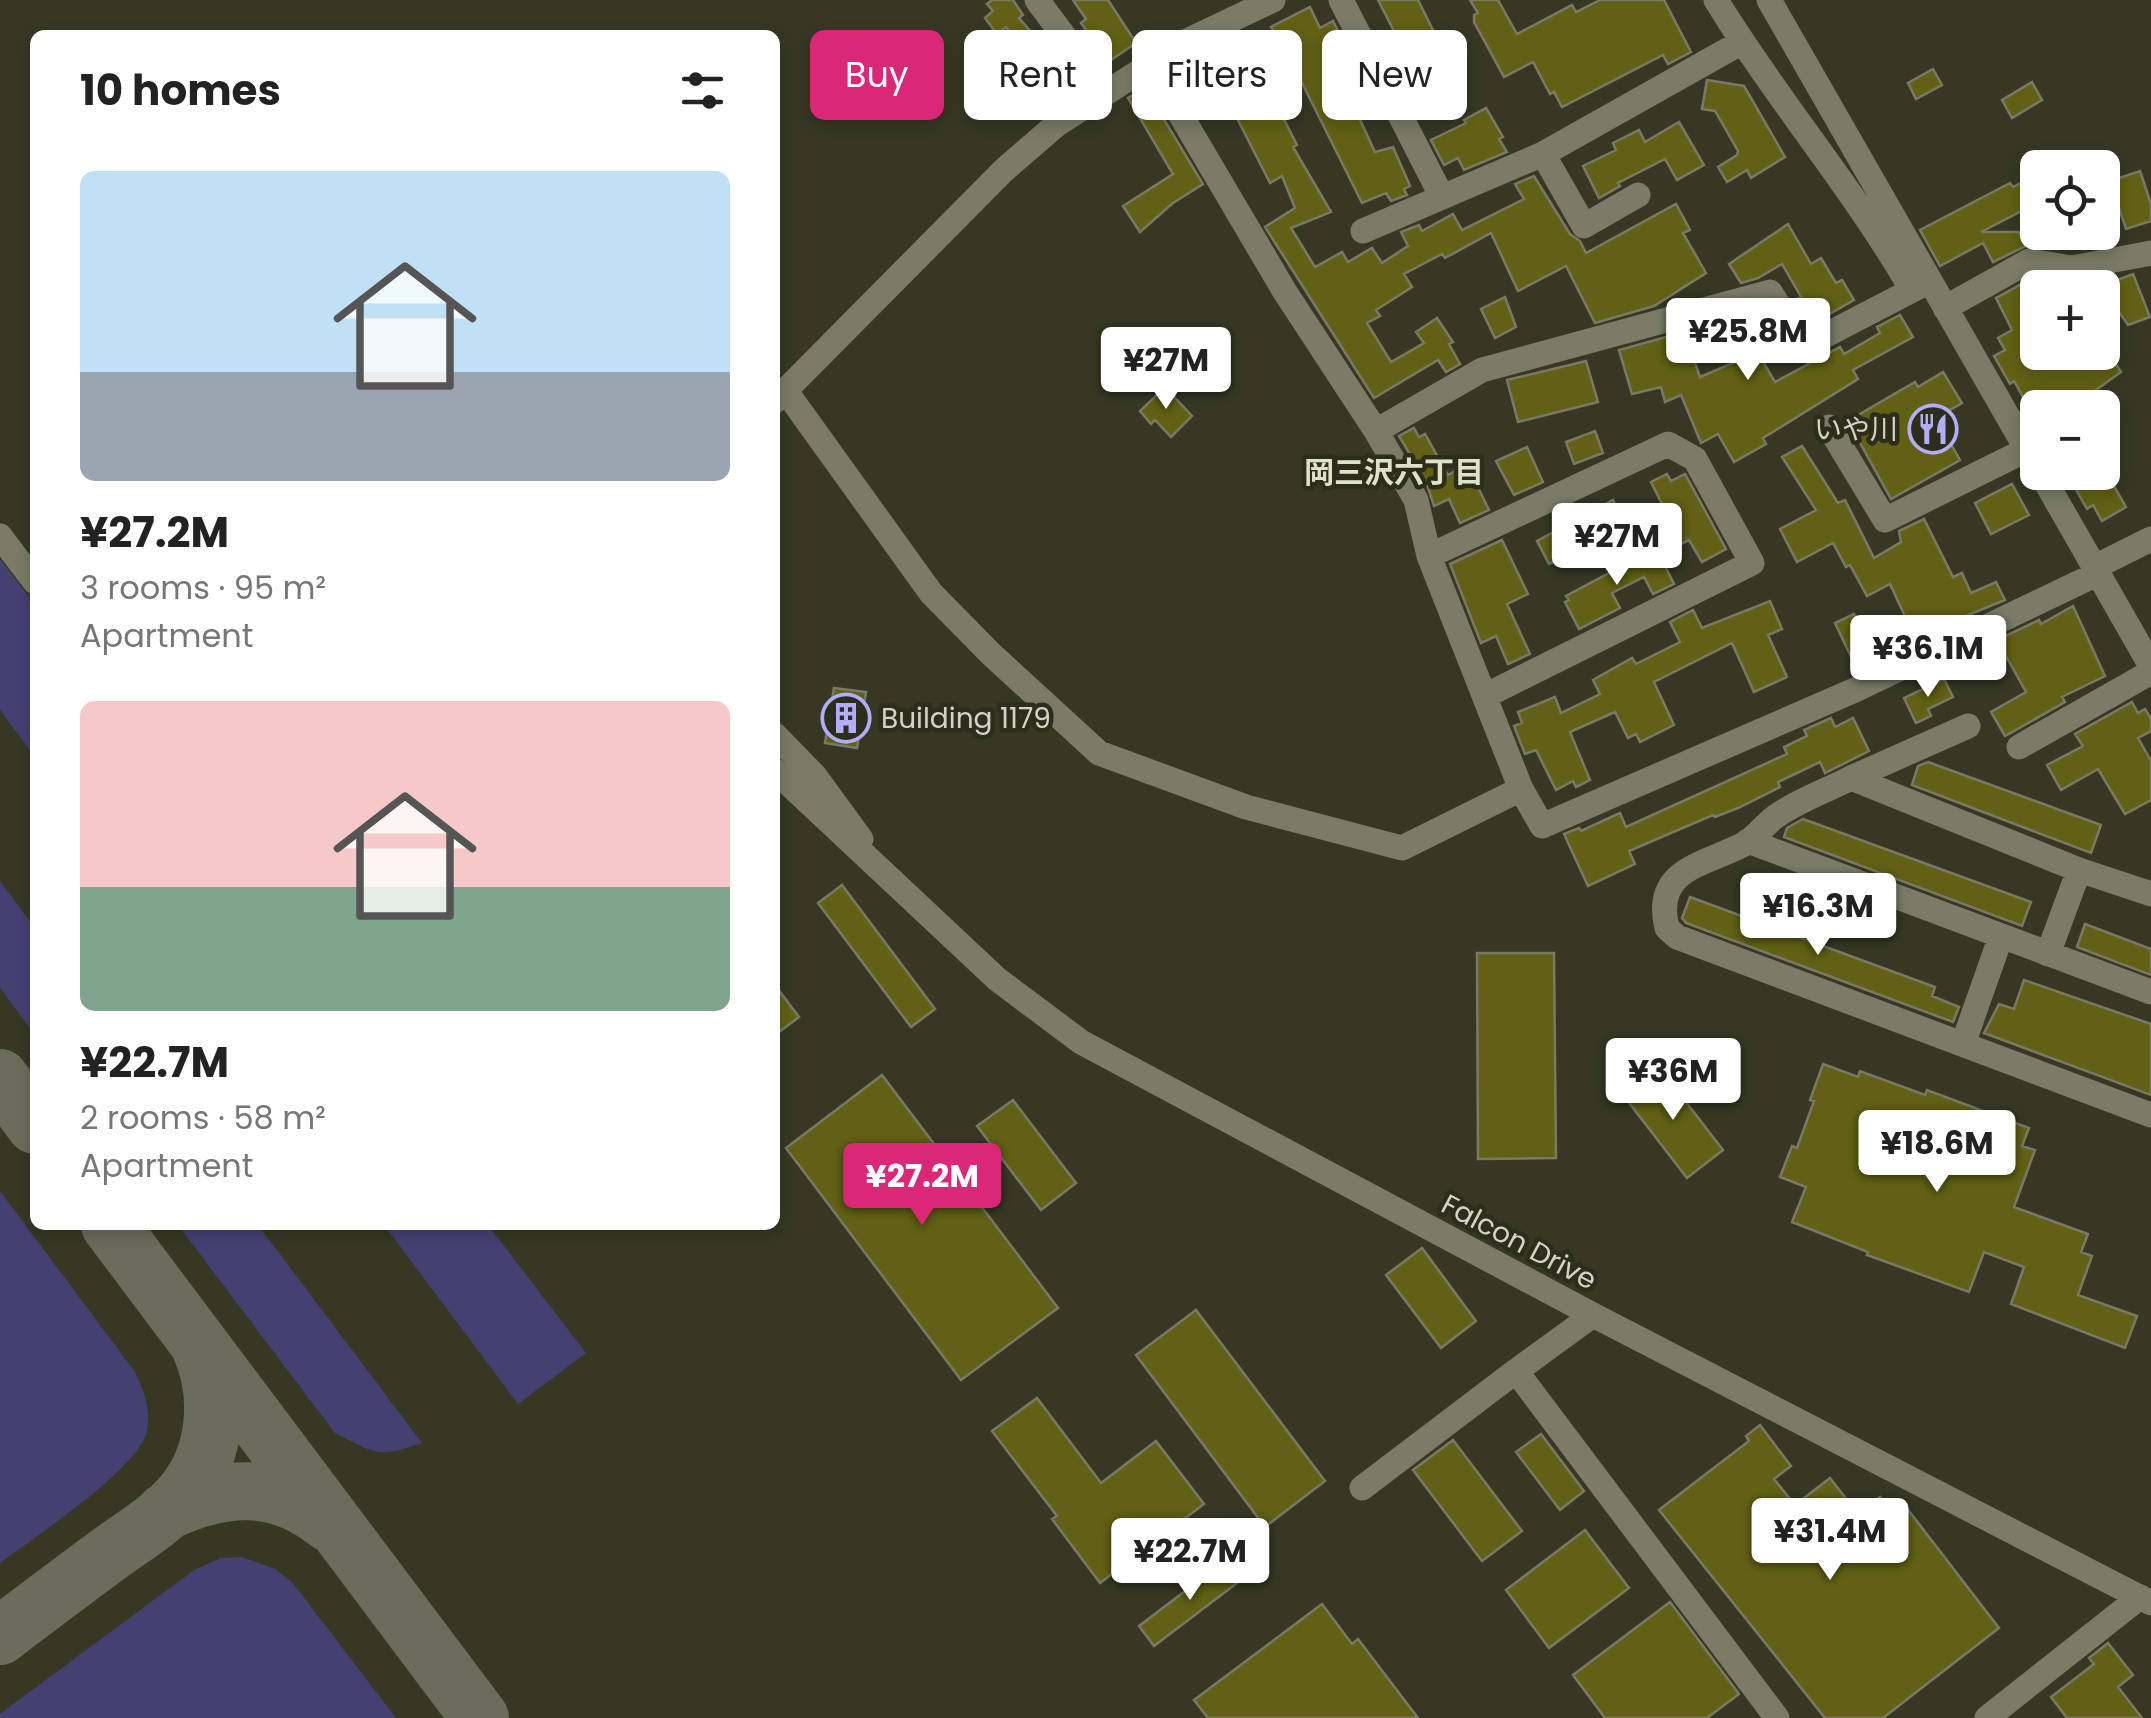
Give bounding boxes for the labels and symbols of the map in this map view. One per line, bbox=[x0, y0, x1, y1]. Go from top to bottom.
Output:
pin: ¥25.8M bbox=[1667, 298, 1829, 383]
pin: ¥27M bbox=[1107, 327, 1225, 412]
restaurant icon: いや川 bbox=[1907, 403, 1959, 455]
place label: いや川 bbox=[1814, 410, 1898, 449]
district label: 岡三沢六丁目 bbox=[1304, 451, 1484, 494]
pin: ¥27M bbox=[1558, 503, 1676, 588]
pin: ¥36.1M bbox=[1847, 615, 2009, 700]
building icon: Building 1179 bbox=[820, 692, 872, 744]
place label: Building 1179 bbox=[881, 699, 1051, 738]
pin: ¥16.3M bbox=[1737, 873, 1899, 958]
pin: ¥36M bbox=[1614, 1038, 1732, 1123]
pin: ¥18.6M bbox=[1856, 1110, 2018, 1195]
pin: ¥27.2M bbox=[841, 1143, 1003, 1228]
street label: Falcon Drive bbox=[1435, 1185, 1603, 1299]
pin: ¥31.4M bbox=[1749, 1498, 1911, 1583]
pin: ¥22.7M bbox=[1109, 1518, 1271, 1603]

